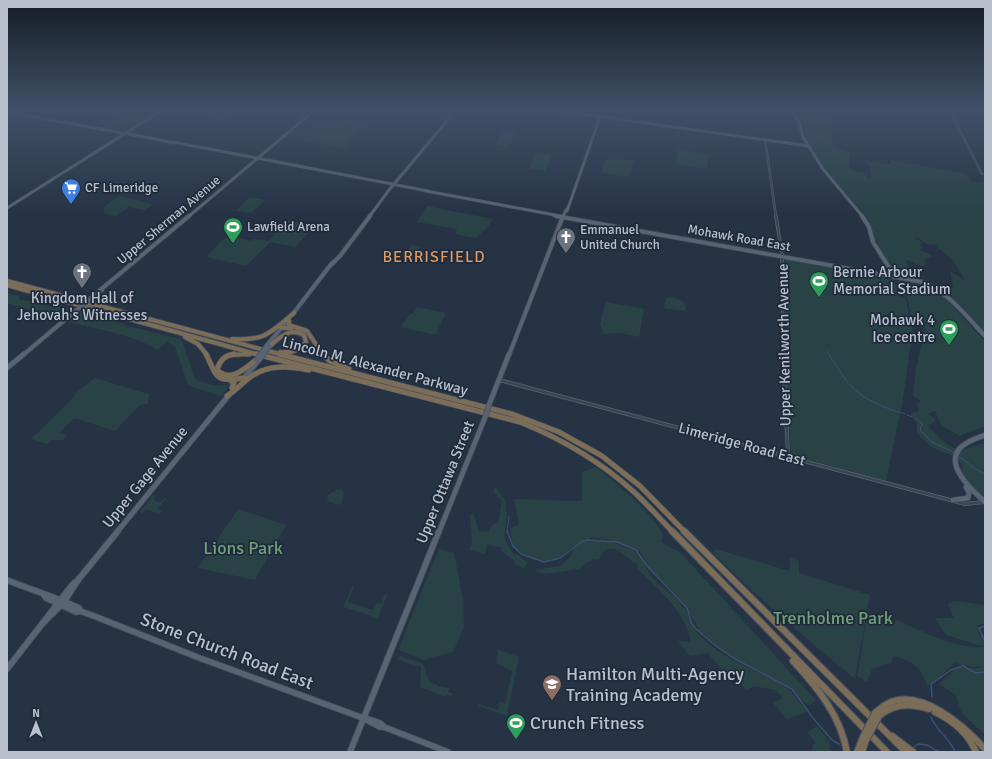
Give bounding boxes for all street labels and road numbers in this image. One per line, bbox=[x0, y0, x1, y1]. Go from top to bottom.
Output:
street label: Upper Sherman Avenue bbox=[114, 172, 224, 268]
street label: Mohawk Road East bbox=[686, 221, 792, 255]
street label: Upper Kenilworth Avenue bbox=[774, 263, 794, 427]
street label: Lincoln M. Alexander Parkway bbox=[280, 333, 470, 399]
street label: Upper Ottawa Street bbox=[412, 418, 478, 546]
street label: Limeridge Road East bbox=[676, 418, 808, 470]
street label: Upper Gage Avenue bbox=[99, 423, 191, 531]
street label: Stone Church Road East bbox=[138, 608, 316, 694]

